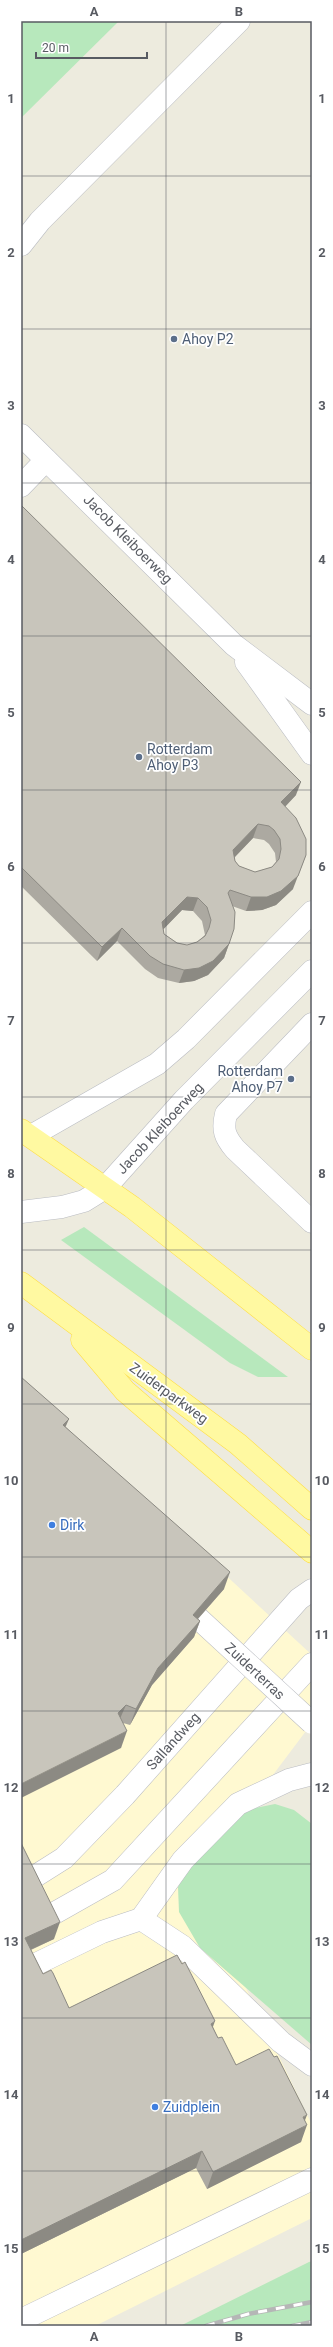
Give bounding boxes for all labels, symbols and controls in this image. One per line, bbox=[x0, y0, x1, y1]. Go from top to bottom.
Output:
text: A bbox=[90, 4, 99, 19]
text: B bbox=[235, 4, 243, 19]
scale bar bbox=[36, 34, 147, 60]
text: 20 m bbox=[42, 41, 69, 55]
text: 1 bbox=[7, 91, 15, 106]
text: 1 bbox=[318, 91, 326, 106]
text: 2 bbox=[7, 245, 15, 260]
text: 2 bbox=[318, 245, 326, 260]
place label: Ahoy P2 bbox=[182, 331, 234, 347]
marker: Ahoy P2 bbox=[169, 334, 179, 344]
text: 3 bbox=[7, 398, 15, 413]
text: 3 bbox=[318, 398, 326, 413]
street label: Jacob Kleiboerweg bbox=[80, 491, 176, 587]
text: 4 bbox=[7, 552, 15, 567]
text: 4 bbox=[318, 552, 326, 567]
text: 5 bbox=[7, 705, 15, 720]
text: 5 bbox=[318, 705, 326, 720]
place label: Rotterdam Ahoy P3 bbox=[147, 741, 213, 773]
marker: Rotterdam Ahoy P3 bbox=[134, 752, 144, 762]
text: 6 bbox=[7, 859, 15, 874]
text: 6 bbox=[318, 859, 326, 874]
text: 7 bbox=[7, 1013, 15, 1028]
text: 7 bbox=[318, 1013, 326, 1028]
place label: Rotterdam Ahoy P7 bbox=[217, 1063, 283, 1095]
marker: Rotterdam Ahoy P7 bbox=[286, 1074, 296, 1084]
street label: Jacob Kleiboerweg bbox=[114, 1079, 206, 1177]
text: 8 bbox=[7, 1166, 15, 1181]
text: 8 bbox=[318, 1166, 326, 1181]
text: 9 bbox=[7, 1320, 15, 1335]
text: 9 bbox=[318, 1320, 326, 1335]
street label: Zuiderparkweg bbox=[127, 1359, 211, 1427]
text: 10 bbox=[4, 1473, 18, 1488]
text: 10 bbox=[315, 1473, 329, 1488]
place label: Dirk bbox=[60, 1517, 85, 1533]
marker: Dirk bbox=[47, 1520, 57, 1530]
text: 11 bbox=[4, 1627, 18, 1642]
text: 11 bbox=[315, 1627, 329, 1642]
street label: Zuiderterras bbox=[222, 1639, 288, 1703]
street label: Sallandweg bbox=[143, 1709, 203, 1773]
text: 12 bbox=[4, 1780, 18, 1795]
text: 12 bbox=[315, 1780, 329, 1795]
text: 13 bbox=[4, 1934, 18, 1949]
text: 13 bbox=[315, 1934, 329, 1949]
text: 14 bbox=[4, 2087, 19, 2102]
text: 14 bbox=[315, 2087, 330, 2102]
place label: Zuidplein bbox=[163, 2099, 220, 2115]
marker: Zuidplein bbox=[150, 2102, 160, 2112]
text: 15 bbox=[4, 2241, 18, 2256]
text: 15 bbox=[315, 2241, 329, 2256]
text: A bbox=[90, 2329, 99, 2344]
text: B bbox=[235, 2329, 243, 2344]

